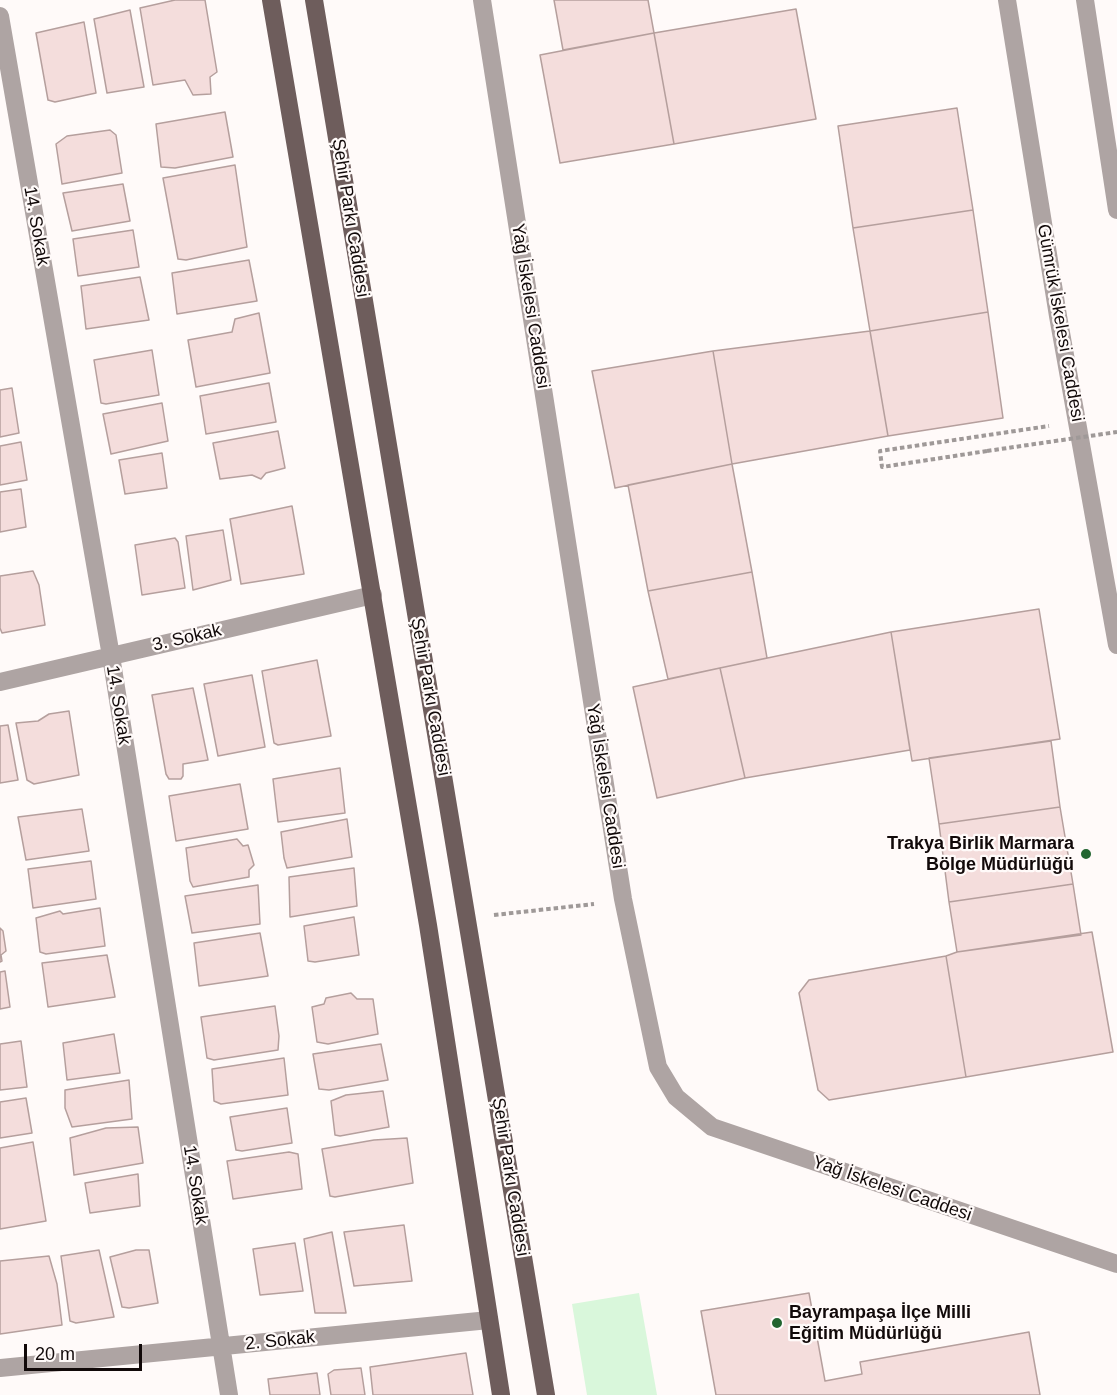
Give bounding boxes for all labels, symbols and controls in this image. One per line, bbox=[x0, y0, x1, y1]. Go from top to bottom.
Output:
street label: Şehir Parkı Caddesi bbox=[327, 137, 373, 299]
street label: 14. Sokak bbox=[18, 185, 54, 267]
street label: Yağ İskelesi Caddesi bbox=[506, 222, 554, 390]
street label: Gümrük İskelesi Caddesi bbox=[1032, 223, 1088, 423]
street label: Şehir Parkı Caddesi bbox=[405, 616, 455, 778]
street label: 3. Sokak bbox=[150, 620, 224, 656]
street label: 14. Sokak bbox=[101, 664, 135, 746]
street label: Yağ İskelesi Caddesi bbox=[581, 702, 629, 870]
place label: Trakya Birlik Marmara Bölge Müdürlüğü bbox=[887, 833, 1074, 876]
marker: Trakya Birlik Marmara Bölge Müdürlüğü bbox=[1079, 847, 1093, 861]
street label: Şehir Parkı Caddesi bbox=[487, 1096, 533, 1258]
street label: 14. Sokak bbox=[178, 1144, 212, 1226]
street label: Yağ İskelesi Caddesi bbox=[810, 1152, 974, 1226]
place label: Bayrampaşa İlçe Milli Eğitim Müdürlüğü bbox=[789, 1302, 971, 1344]
marker: Bayrampaşa İlçe Milli Eğitim Müdürlüğü bbox=[770, 1316, 784, 1330]
street label: 2. Sokak bbox=[244, 1327, 316, 1355]
scale bar bbox=[27, 1332, 146, 1370]
text: 20 m bbox=[35, 1344, 75, 1364]

